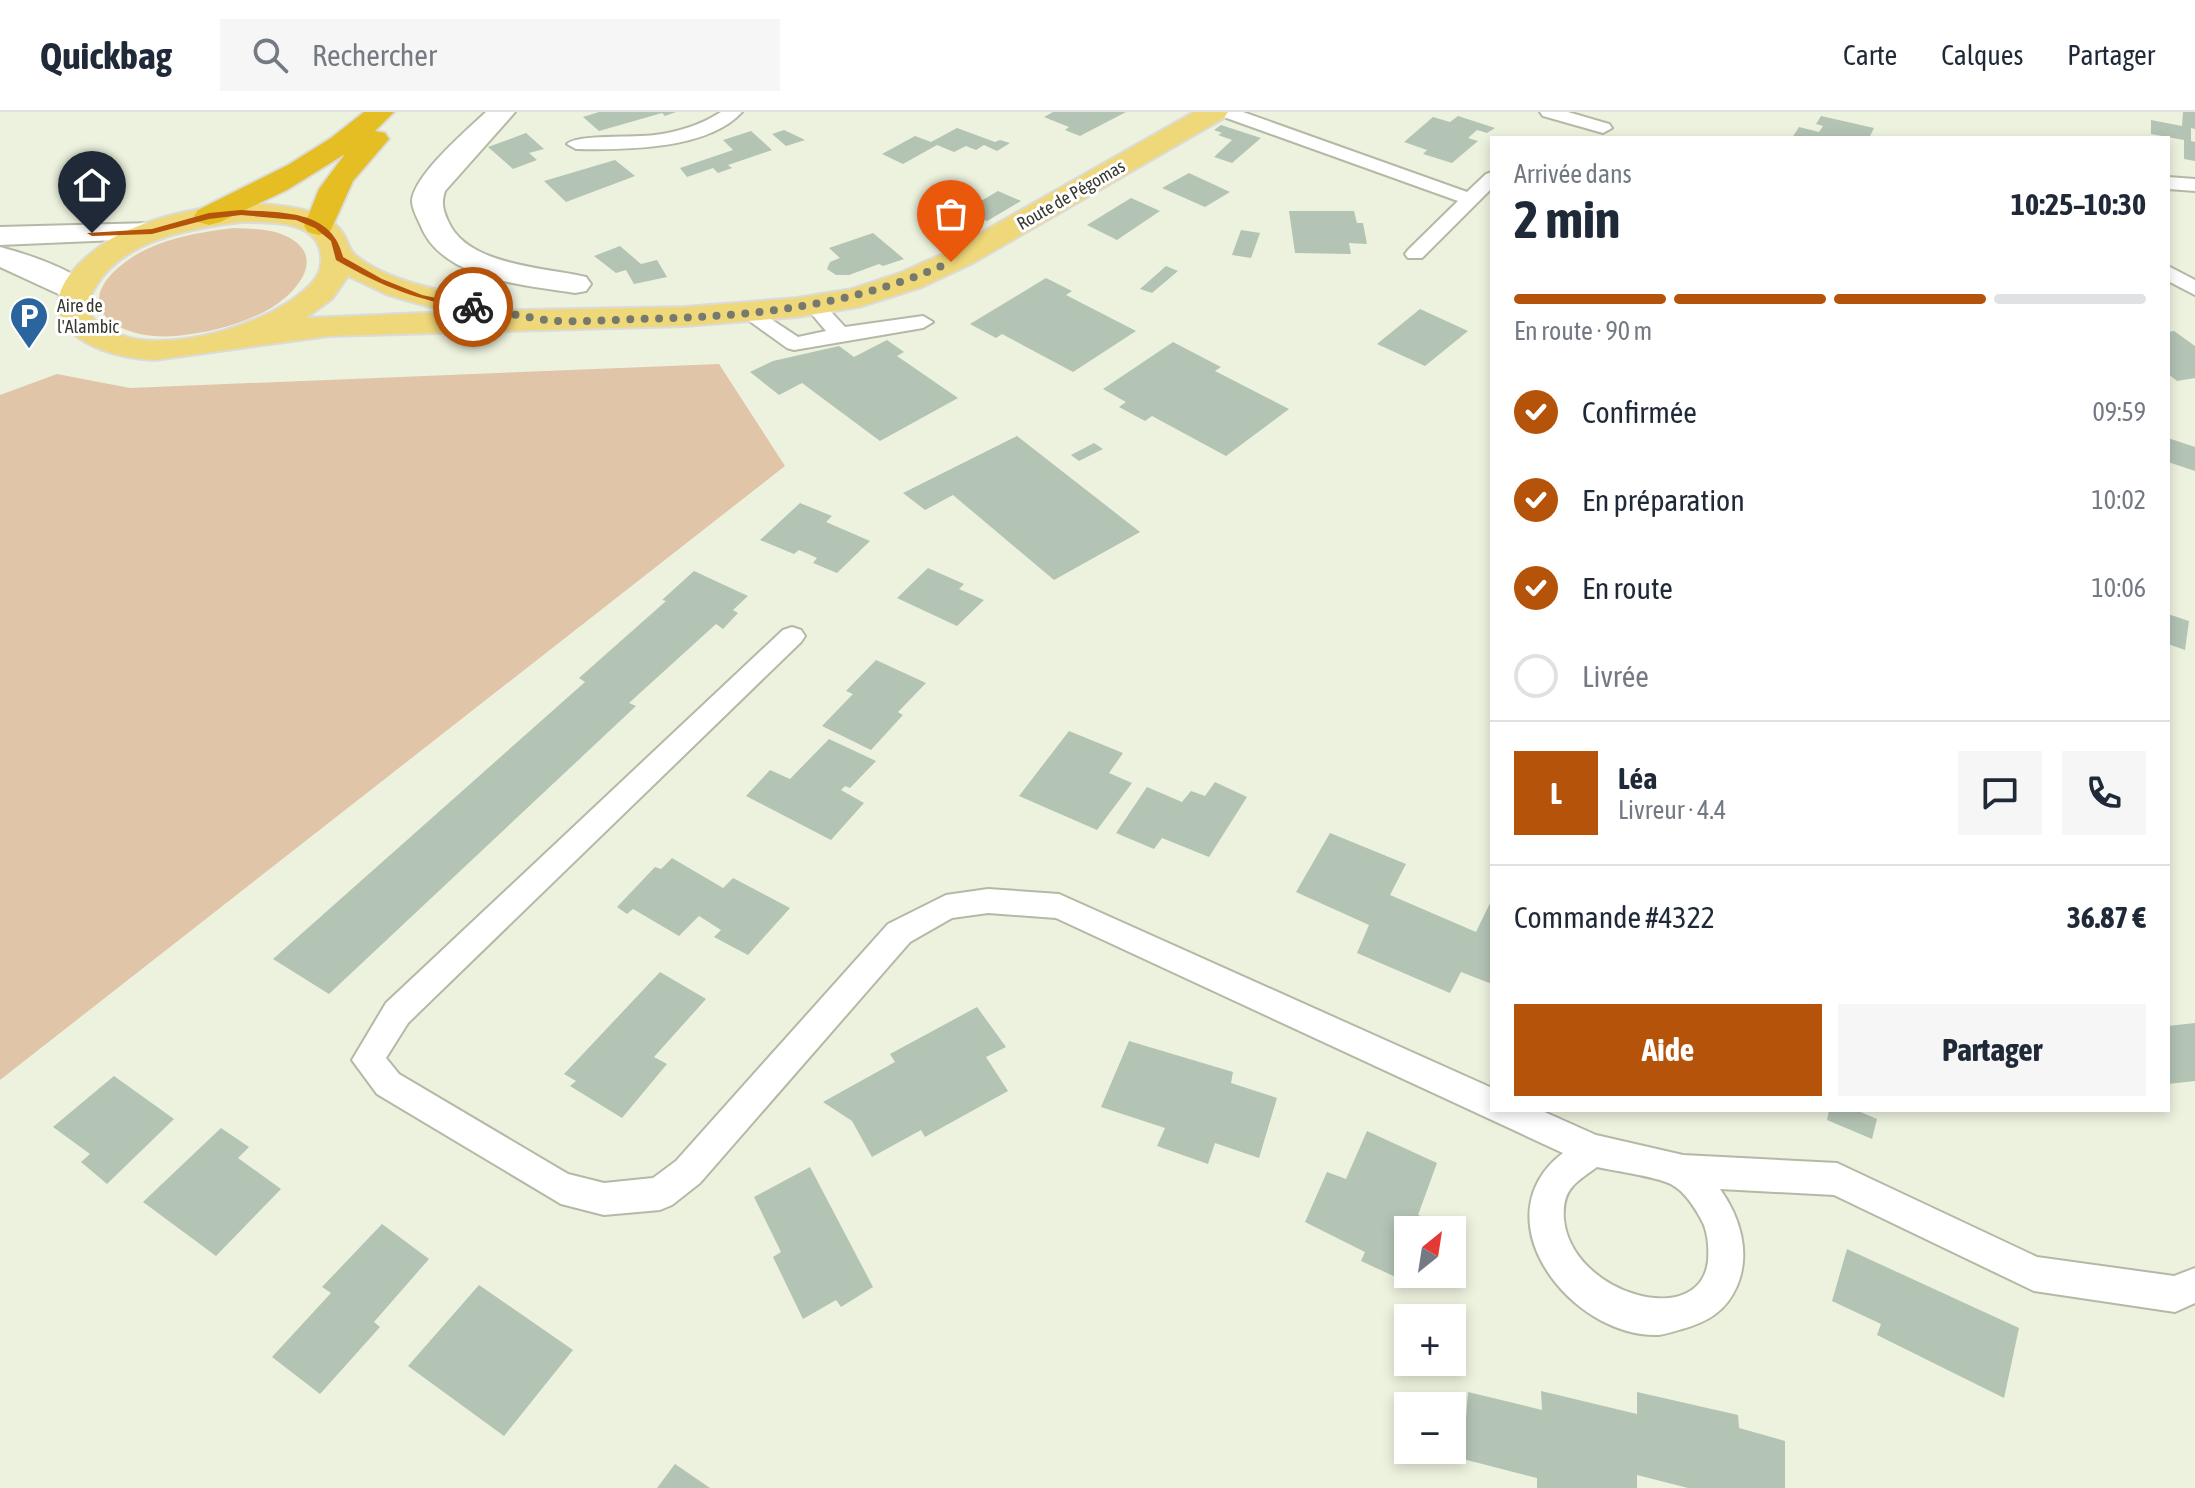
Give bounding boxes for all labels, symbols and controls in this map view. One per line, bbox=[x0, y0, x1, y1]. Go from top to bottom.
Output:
search box bbox=[220, 19, 780, 91]
icon: search bbox=[248, 33, 292, 77]
text: Quickbag bbox=[40, 34, 172, 77]
text: Rechercher bbox=[312, 38, 437, 72]
text: Carte bbox=[1843, 39, 1897, 71]
text: Calques bbox=[1941, 39, 2023, 71]
text: Partager bbox=[2067, 39, 2155, 71]
pin bbox=[58, 151, 126, 233]
street label: Route de Pégomas bbox=[1013, 155, 1129, 234]
text: Arrivée dans bbox=[1514, 159, 1632, 189]
icon: home bbox=[70, 163, 114, 207]
pin bbox=[917, 180, 985, 262]
text: 10:25–10:30 bbox=[2011, 187, 2146, 221]
text: 2 min bbox=[1514, 189, 1620, 249]
icon: bag bbox=[929, 192, 973, 236]
courier bbox=[433, 267, 513, 347]
icon: bike bbox=[451, 285, 495, 329]
parking icon: Aire de l'Alambic bbox=[8, 295, 50, 350]
place label: Aire de l'Alambic bbox=[57, 295, 119, 337]
text: En route · 90 m bbox=[1514, 316, 1652, 346]
icon: check bbox=[1514, 390, 1558, 434]
text: Confirmée bbox=[1582, 395, 1697, 429]
text: 09:59 bbox=[2092, 397, 2146, 427]
icon: check bbox=[1514, 478, 1558, 522]
text: En préparation bbox=[1582, 483, 1745, 517]
text: 10:02 bbox=[2091, 485, 2146, 515]
icon: check bbox=[1514, 566, 1558, 610]
text: En route bbox=[1582, 571, 1673, 605]
text: 10:06 bbox=[2091, 573, 2146, 603]
text: Livrée bbox=[1582, 659, 1649, 693]
button: chat bbox=[1958, 751, 2042, 835]
button: phone bbox=[2062, 751, 2146, 835]
text: Léa bbox=[1618, 761, 1657, 795]
text: L bbox=[1550, 776, 1562, 810]
text: Livreur · 4.4 bbox=[1618, 795, 1726, 825]
text: Commande #4322 bbox=[1514, 900, 1715, 934]
text: 36.87 € bbox=[2067, 900, 2146, 934]
button: Aide bbox=[1514, 1004, 1822, 1096]
button: Partager bbox=[1838, 1004, 2146, 1096]
north arrow bbox=[1394, 1216, 1466, 1288]
map controls bbox=[1394, 1216, 1466, 1464]
button: + bbox=[1394, 1304, 1466, 1376]
button: − bbox=[1394, 1392, 1466, 1464]

